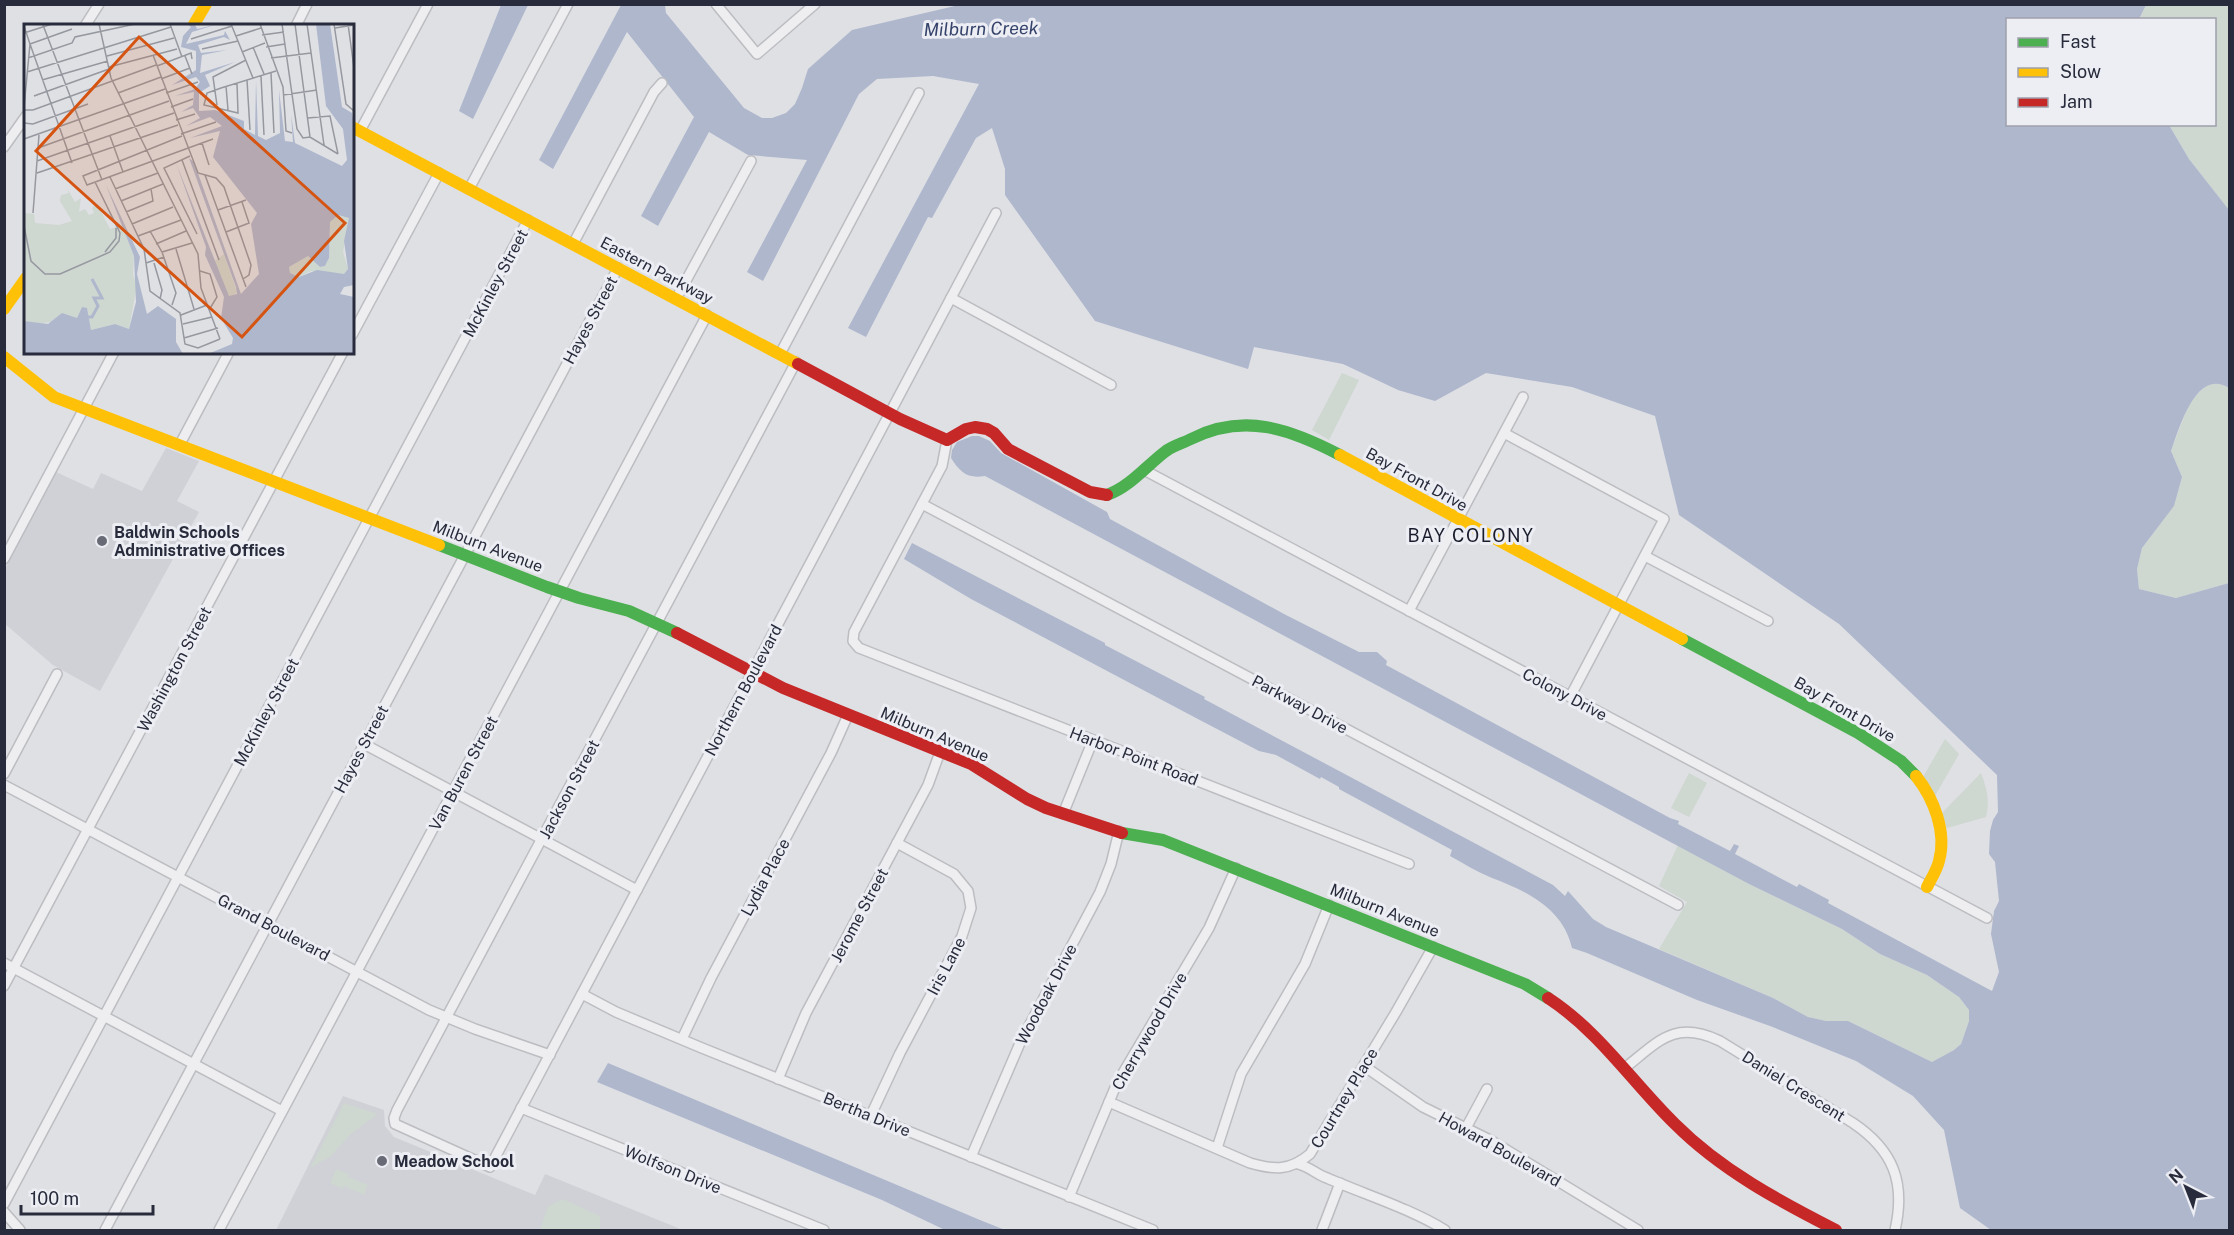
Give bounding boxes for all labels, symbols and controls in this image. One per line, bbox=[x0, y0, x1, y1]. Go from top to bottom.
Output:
water label: Milburn Creek bbox=[923, 17, 1039, 40]
legend bbox=[2006, 18, 2216, 126]
inset map bbox=[24, 24, 354, 354]
text: Fast bbox=[2060, 31, 2096, 52]
text: Slow bbox=[2060, 61, 2101, 82]
text: Jam bbox=[2060, 91, 2093, 112]
street label: McKinley Street bbox=[459, 226, 532, 340]
street label: Eastern Parkway bbox=[597, 233, 717, 308]
street label: Hayes Street bbox=[559, 273, 622, 367]
street label: Bay Front Drive bbox=[1362, 444, 1471, 515]
street label: Milburn Avenue bbox=[430, 517, 545, 576]
place label: Baldwin Schools Administrative Offices bbox=[114, 523, 285, 560]
district label: BAY COLONY bbox=[1408, 525, 1534, 546]
marker: Baldwin Schools Administrative Offices bbox=[95, 534, 109, 548]
street label: Washington Street bbox=[133, 603, 215, 735]
street label: Northern Boulevard bbox=[701, 621, 786, 759]
street label: McKinley Street bbox=[230, 655, 303, 769]
street label: Colony Drive bbox=[1519, 664, 1610, 725]
street label: Parkway Drive bbox=[1249, 671, 1351, 738]
street label: Bay Front Drive bbox=[1791, 673, 1899, 746]
street label: Hayes Street bbox=[330, 702, 393, 796]
street label: Milburn Avenue bbox=[878, 703, 992, 766]
street label: Van Buren Street bbox=[425, 713, 502, 834]
street label: Harbor Point Road bbox=[1067, 723, 1201, 790]
street label: Jackson Street bbox=[535, 736, 604, 842]
street label: Lydia Place bbox=[737, 835, 794, 919]
street label: Jerome Street bbox=[827, 865, 892, 966]
street label: Milburn Avenue bbox=[1327, 880, 1442, 941]
street label: Grand Boulevard bbox=[214, 890, 333, 965]
street label: Iris Lane bbox=[923, 934, 970, 998]
street label: Woodoak Drive bbox=[1012, 941, 1081, 1048]
street label: Cherrywood Drive bbox=[1108, 969, 1191, 1094]
street label: Courtney Place bbox=[1307, 1045, 1382, 1152]
street label: Daniel Crescent bbox=[1739, 1047, 1849, 1126]
street label: Bertha Drive bbox=[820, 1088, 913, 1141]
street label: Howard Boulevard bbox=[1435, 1108, 1564, 1191]
street label: Wolfson Drive bbox=[622, 1141, 724, 1198]
place label: Meadow School bbox=[394, 1152, 514, 1171]
marker: Meadow School bbox=[375, 1154, 389, 1168]
north arrow bbox=[2156, 1157, 2216, 1217]
text: N bbox=[2165, 1165, 2187, 1187]
scale bar bbox=[21, 1178, 153, 1216]
text: 100 m bbox=[30, 1188, 79, 1209]

